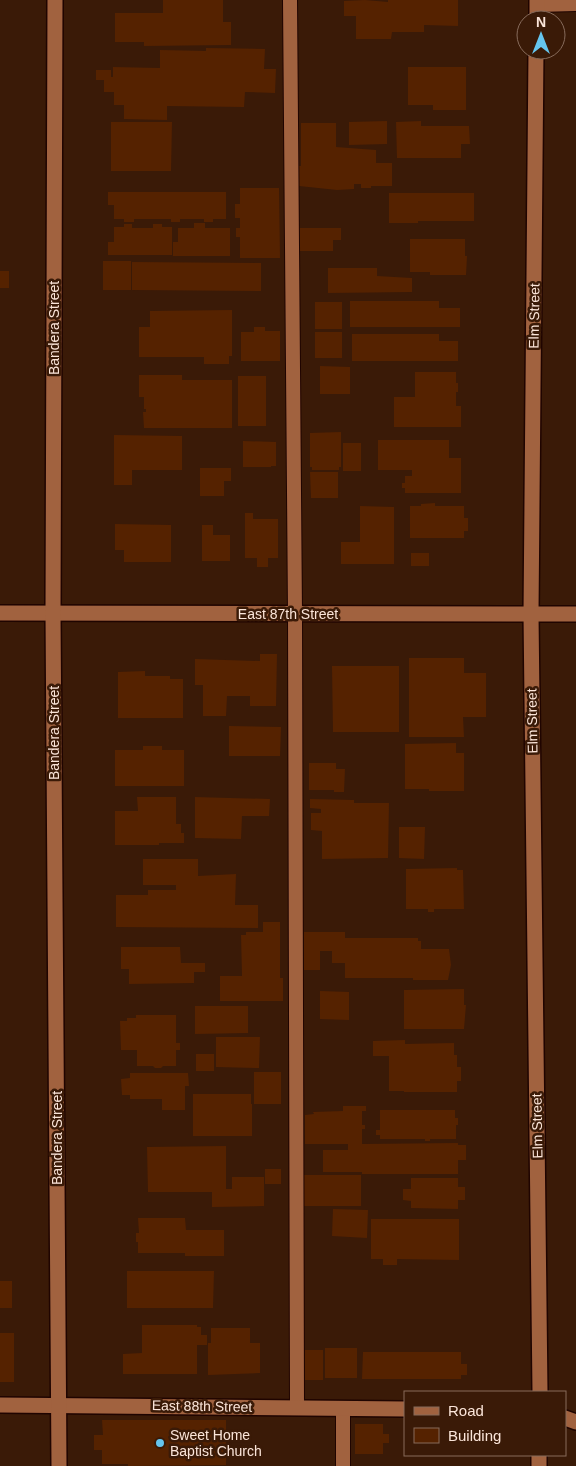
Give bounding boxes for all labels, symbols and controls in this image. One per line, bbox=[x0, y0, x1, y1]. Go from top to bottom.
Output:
north arrow bbox=[516, 10, 566, 60]
text: N bbox=[536, 14, 546, 30]
street label: Bandera Street bbox=[46, 281, 62, 375]
street label: Elm Street bbox=[525, 283, 543, 349]
street label: East 87th Street bbox=[238, 606, 338, 622]
street label: Bandera Street bbox=[46, 686, 62, 780]
street label: Elm Street bbox=[523, 688, 541, 754]
street label: Bandera Street bbox=[49, 1091, 65, 1185]
street label: Elm Street bbox=[528, 1093, 546, 1159]
legend bbox=[404, 1391, 566, 1456]
street label: East 88th Street bbox=[152, 1397, 252, 1415]
text: Road bbox=[448, 1402, 484, 1419]
place label: Sweet Home Baptist Church bbox=[170, 1427, 262, 1459]
text: Building bbox=[448, 1427, 501, 1444]
marker: Sweet Home Baptist Church bbox=[154, 1437, 166, 1449]

